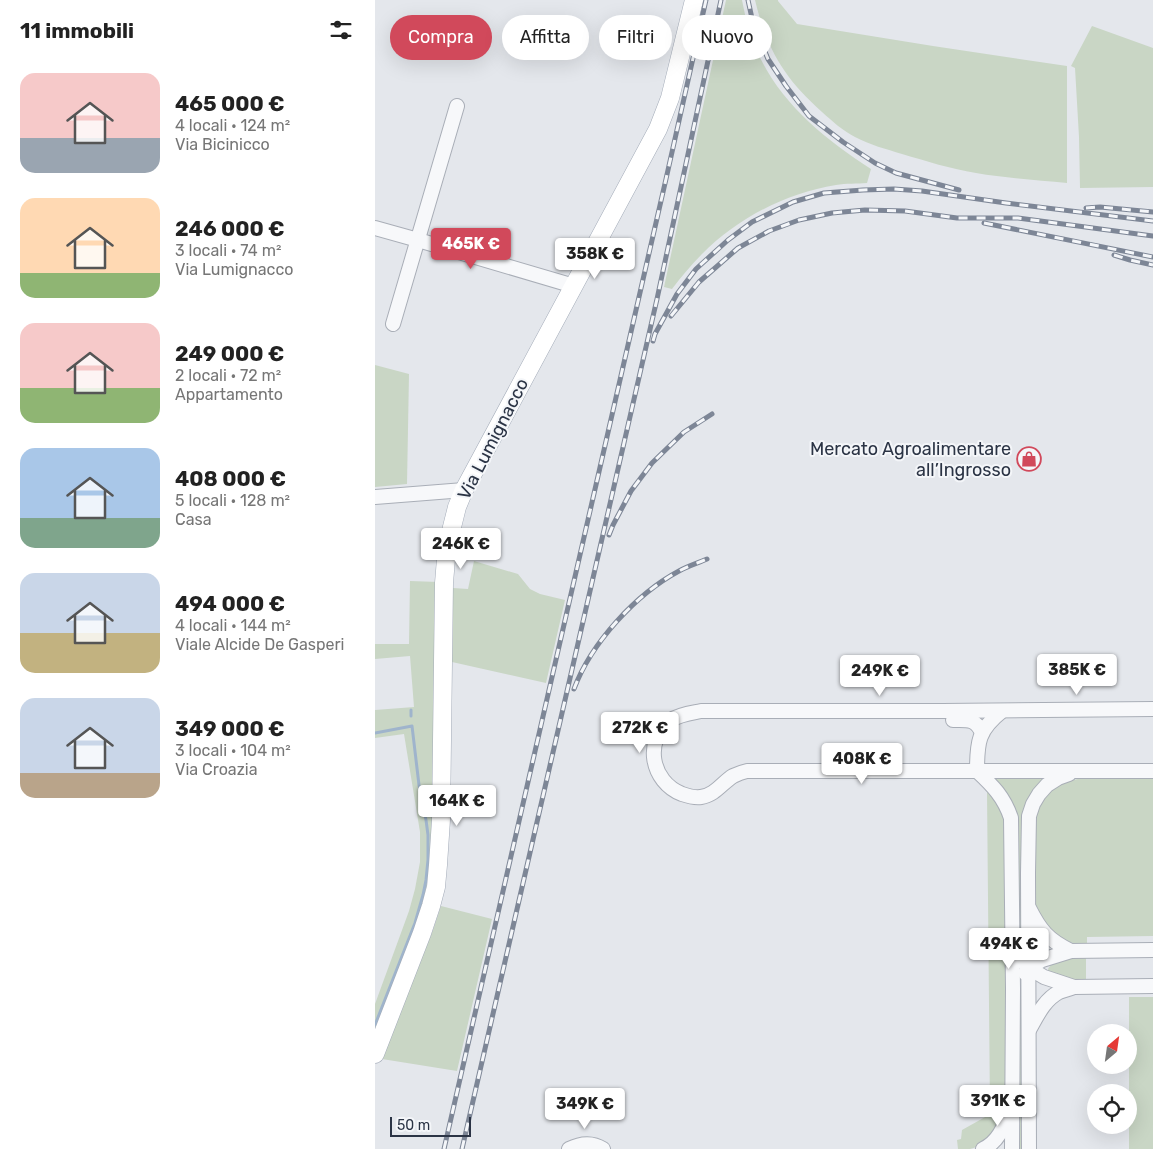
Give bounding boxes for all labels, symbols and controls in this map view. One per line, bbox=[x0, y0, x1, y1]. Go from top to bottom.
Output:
chip: Compra bbox=[390, 15, 492, 60]
chip: Affitta bbox=[502, 15, 589, 60]
chip: Filtri bbox=[599, 15, 672, 60]
chip: Nuovo bbox=[682, 15, 772, 60]
icon: filters bbox=[327, 16, 355, 44]
text: 11 immobili bbox=[20, 18, 134, 43]
text: 465 000 € bbox=[175, 91, 285, 116]
icon: home bbox=[60, 93, 120, 153]
text: 4 locali · 124 m² bbox=[175, 116, 290, 135]
text: Via Bicinicco bbox=[175, 135, 270, 154]
text: 246 000 € bbox=[175, 216, 285, 241]
icon: home bbox=[60, 218, 120, 278]
pin: 465K € bbox=[430, 228, 512, 270]
text: 465K € bbox=[442, 234, 500, 253]
pin: 358K € bbox=[554, 238, 636, 280]
text: 3 locali · 74 m² bbox=[175, 241, 281, 260]
text: 358K € bbox=[566, 244, 624, 263]
text: Via Lumignacco bbox=[175, 260, 293, 279]
text: 249 000 € bbox=[175, 341, 285, 366]
icon: home bbox=[60, 343, 120, 403]
text: 2 locali · 72 m² bbox=[175, 366, 281, 385]
street label: Via Lumignacco bbox=[453, 375, 533, 503]
text: Appartamento bbox=[175, 385, 283, 404]
place label: Mercato Agroalimentare all’Ingrosso bbox=[810, 438, 1011, 481]
shop icon: Mercato Agroalimentare all’Ingrosso bbox=[1016, 446, 1042, 472]
text: 408 000 € bbox=[175, 466, 286, 491]
icon: home bbox=[60, 468, 120, 528]
text: 5 locali · 128 m² bbox=[175, 491, 290, 510]
text: Casa bbox=[175, 510, 211, 529]
pin: 246K € bbox=[420, 528, 502, 570]
text: 246K € bbox=[432, 534, 490, 553]
text: 494 000 € bbox=[175, 591, 285, 616]
icon: home bbox=[60, 593, 120, 653]
text: 4 locali · 144 m² bbox=[175, 616, 291, 635]
text: Viale Alcide De Gasperi bbox=[175, 635, 344, 654]
pin: 249K € bbox=[839, 654, 921, 697]
pin: 385K € bbox=[1036, 654, 1118, 696]
text: 385K € bbox=[1048, 660, 1106, 679]
text: 249K € bbox=[851, 661, 909, 680]
pin: 272K € bbox=[599, 712, 681, 754]
text: 349 000 € bbox=[175, 716, 285, 741]
icon: home bbox=[60, 718, 120, 778]
text: 272K € bbox=[612, 718, 668, 737]
text: 3 locali · 104 m² bbox=[175, 741, 291, 760]
pin: 408K € bbox=[821, 742, 903, 785]
text: 408K € bbox=[832, 749, 892, 768]
text: Via Croazia bbox=[175, 760, 258, 779]
pin: 164K € bbox=[416, 784, 498, 827]
text: 164K € bbox=[429, 791, 485, 810]
pin: 494K € bbox=[968, 928, 1050, 970]
text: 494K € bbox=[980, 934, 1038, 953]
north arrow bbox=[1087, 1024, 1137, 1074]
map controls bbox=[1087, 1024, 1137, 1134]
pin: 391K € bbox=[957, 1084, 1039, 1127]
button: locate bbox=[1087, 1084, 1137, 1134]
pin: 349K € bbox=[544, 1088, 626, 1130]
text: 391K € bbox=[970, 1091, 1026, 1110]
text: 349K € bbox=[556, 1094, 614, 1113]
scale bar bbox=[390, 1114, 471, 1137]
text: 50 m bbox=[397, 1117, 430, 1134]

